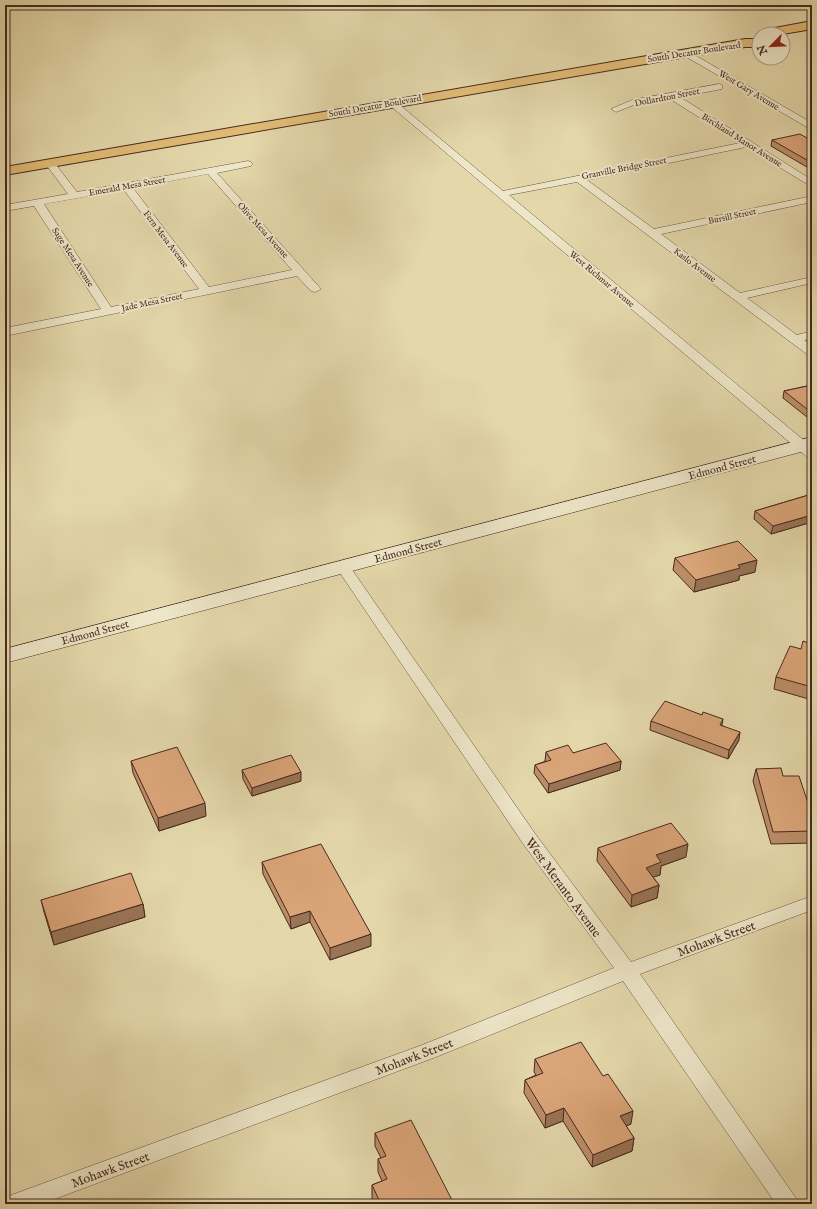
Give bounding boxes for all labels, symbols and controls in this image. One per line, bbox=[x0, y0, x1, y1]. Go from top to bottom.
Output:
north arrow bbox=[751, 26, 791, 66]
street label: South Decatur Boulevard bbox=[647, 40, 742, 65]
text: N bbox=[754, 42, 772, 58]
street label: West Gary Avenue bbox=[716, 68, 781, 113]
street label: Dollardton Street bbox=[634, 86, 701, 109]
street label: South Decatur Boulevard bbox=[328, 93, 423, 120]
street label: Birchland Manor Avenue bbox=[699, 111, 784, 170]
street label: Granville Bridge Street bbox=[581, 155, 667, 182]
street label: Emerald Mesa Street bbox=[88, 174, 166, 199]
street label: Olive Mesa Avenue bbox=[235, 200, 291, 261]
street label: Bursill Street bbox=[707, 206, 757, 227]
street label: Fern Mesa Avenue bbox=[140, 208, 191, 270]
street label: Sage Mesa Avenue bbox=[49, 226, 96, 289]
street label: Kaslo Avenue bbox=[671, 246, 718, 285]
street label: West Richmar Avenue bbox=[567, 249, 637, 310]
street label: Jade Mesa Street bbox=[120, 291, 184, 315]
street label: Edmond Street bbox=[687, 452, 758, 484]
street label: Edmond Street bbox=[373, 535, 444, 567]
street label: Edmond Street bbox=[60, 617, 131, 649]
street label: West Meranto Avenue bbox=[521, 835, 605, 941]
street label: Mohawk Street bbox=[675, 917, 758, 961]
street label: Mohawk Street bbox=[373, 1035, 456, 1080]
street label: Mohawk Street bbox=[69, 1148, 152, 1192]

